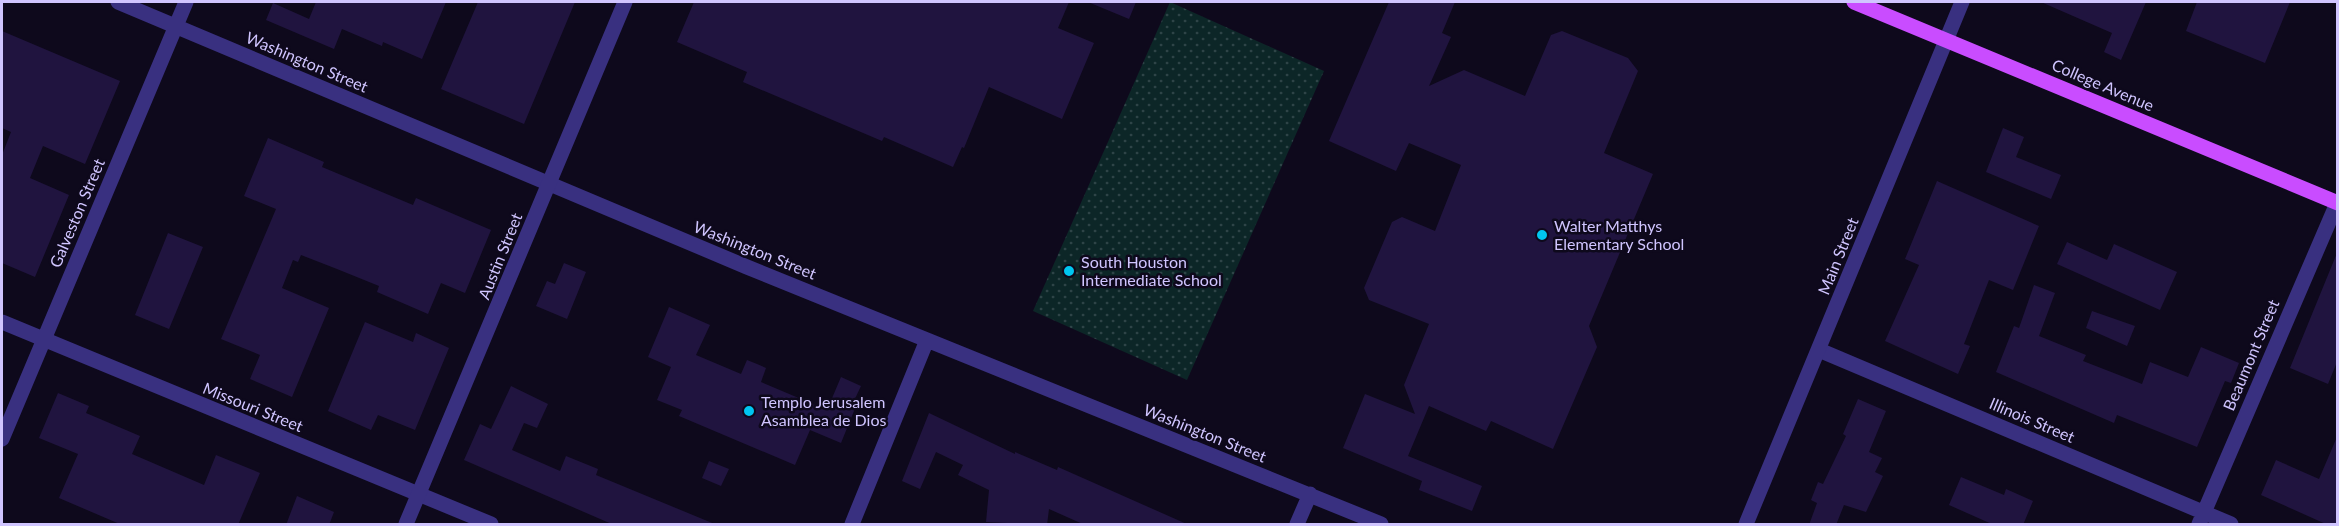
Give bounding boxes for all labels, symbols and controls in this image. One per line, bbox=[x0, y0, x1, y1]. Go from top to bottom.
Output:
street label: Washington Street bbox=[243, 27, 371, 96]
street label: College Avenue bbox=[2049, 55, 2157, 115]
street label: Galveston Street bbox=[45, 155, 108, 270]
street label: Austin Street bbox=[474, 210, 526, 302]
street label: Main Street bbox=[1813, 214, 1862, 297]
street label: Washington Street bbox=[691, 216, 819, 283]
place label: Walter Matthys Elementary School bbox=[1554, 216, 1684, 253]
marker: Walter Matthys Elementary School bbox=[1535, 228, 1549, 242]
place label: South Houston Intermediate School bbox=[1081, 252, 1222, 289]
marker: South Houston Intermediate School bbox=[1062, 264, 1076, 278]
street label: Beaumont Street bbox=[2219, 296, 2283, 413]
street label: Missouri Street bbox=[200, 378, 306, 435]
place label: Templo Jerusalem Asamblea de Dios bbox=[761, 392, 887, 429]
street label: Illinois Street bbox=[1987, 393, 2078, 446]
street label: Washington Street bbox=[1141, 399, 1269, 466]
marker: Templo Jerusalem Asamblea de Dios bbox=[742, 404, 756, 418]

